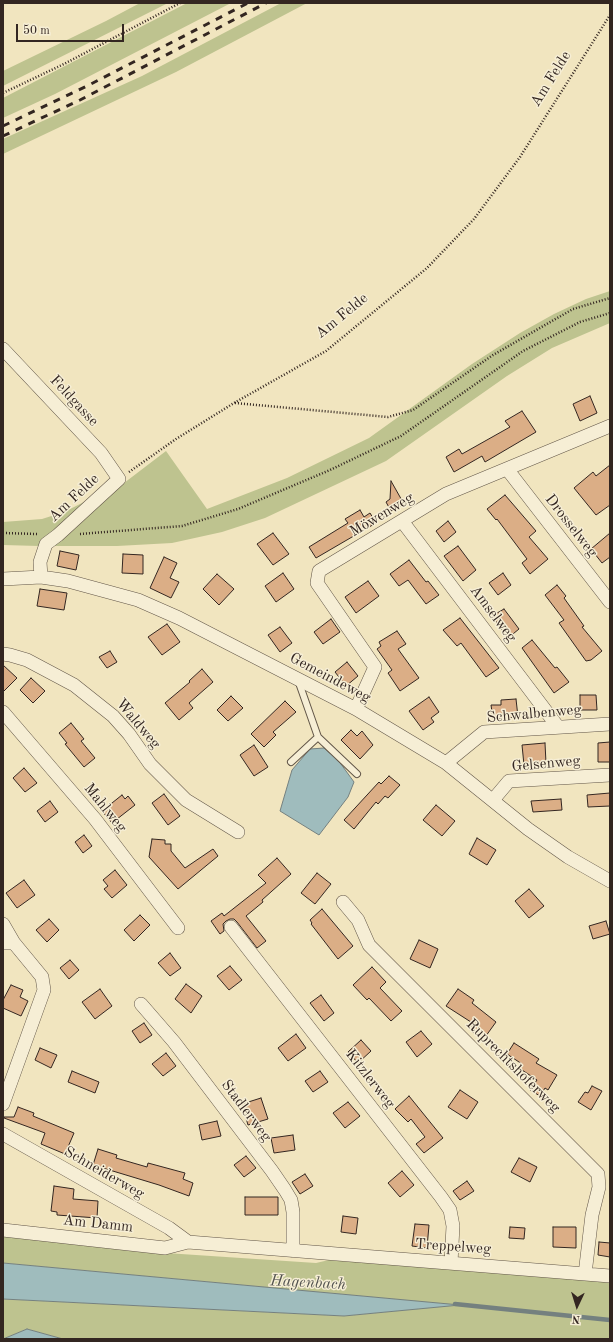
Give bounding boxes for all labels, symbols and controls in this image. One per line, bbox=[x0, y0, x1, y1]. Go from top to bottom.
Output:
scale bar bbox=[18, 16, 126, 42]
text: 50 m bbox=[23, 25, 50, 37]
street label: Am Felde bbox=[527, 48, 575, 110]
street label: Am Felde bbox=[312, 289, 372, 343]
street label: Feldgasse bbox=[46, 372, 102, 430]
street label: Am Felde bbox=[45, 470, 103, 526]
street label: Möwenweg bbox=[347, 489, 417, 541]
street label: Drosselweg bbox=[541, 491, 601, 561]
street label: Amselweg bbox=[466, 582, 520, 646]
street label: Gemeindeweg bbox=[286, 649, 374, 707]
street label: Waldweg bbox=[112, 695, 164, 753]
street label: Schwalbenweg bbox=[486, 701, 582, 727]
street label: Gelsenweg bbox=[511, 752, 581, 776]
street label: Mahlweg bbox=[80, 780, 130, 836]
street label: Ruprechtshoferweg bbox=[462, 1015, 564, 1117]
street label: Kitzlerweg bbox=[341, 1046, 399, 1112]
street label: Stadlerweg bbox=[217, 1077, 275, 1145]
street label: Schneiderweg bbox=[61, 1143, 147, 1203]
street label: Am Damm bbox=[62, 1211, 134, 1237]
street label: Treppelweg bbox=[414, 1235, 492, 1259]
water label: Hagenbach bbox=[270, 1271, 346, 1295]
north arrow bbox=[557, 1286, 597, 1326]
text: N bbox=[572, 1313, 581, 1324]

